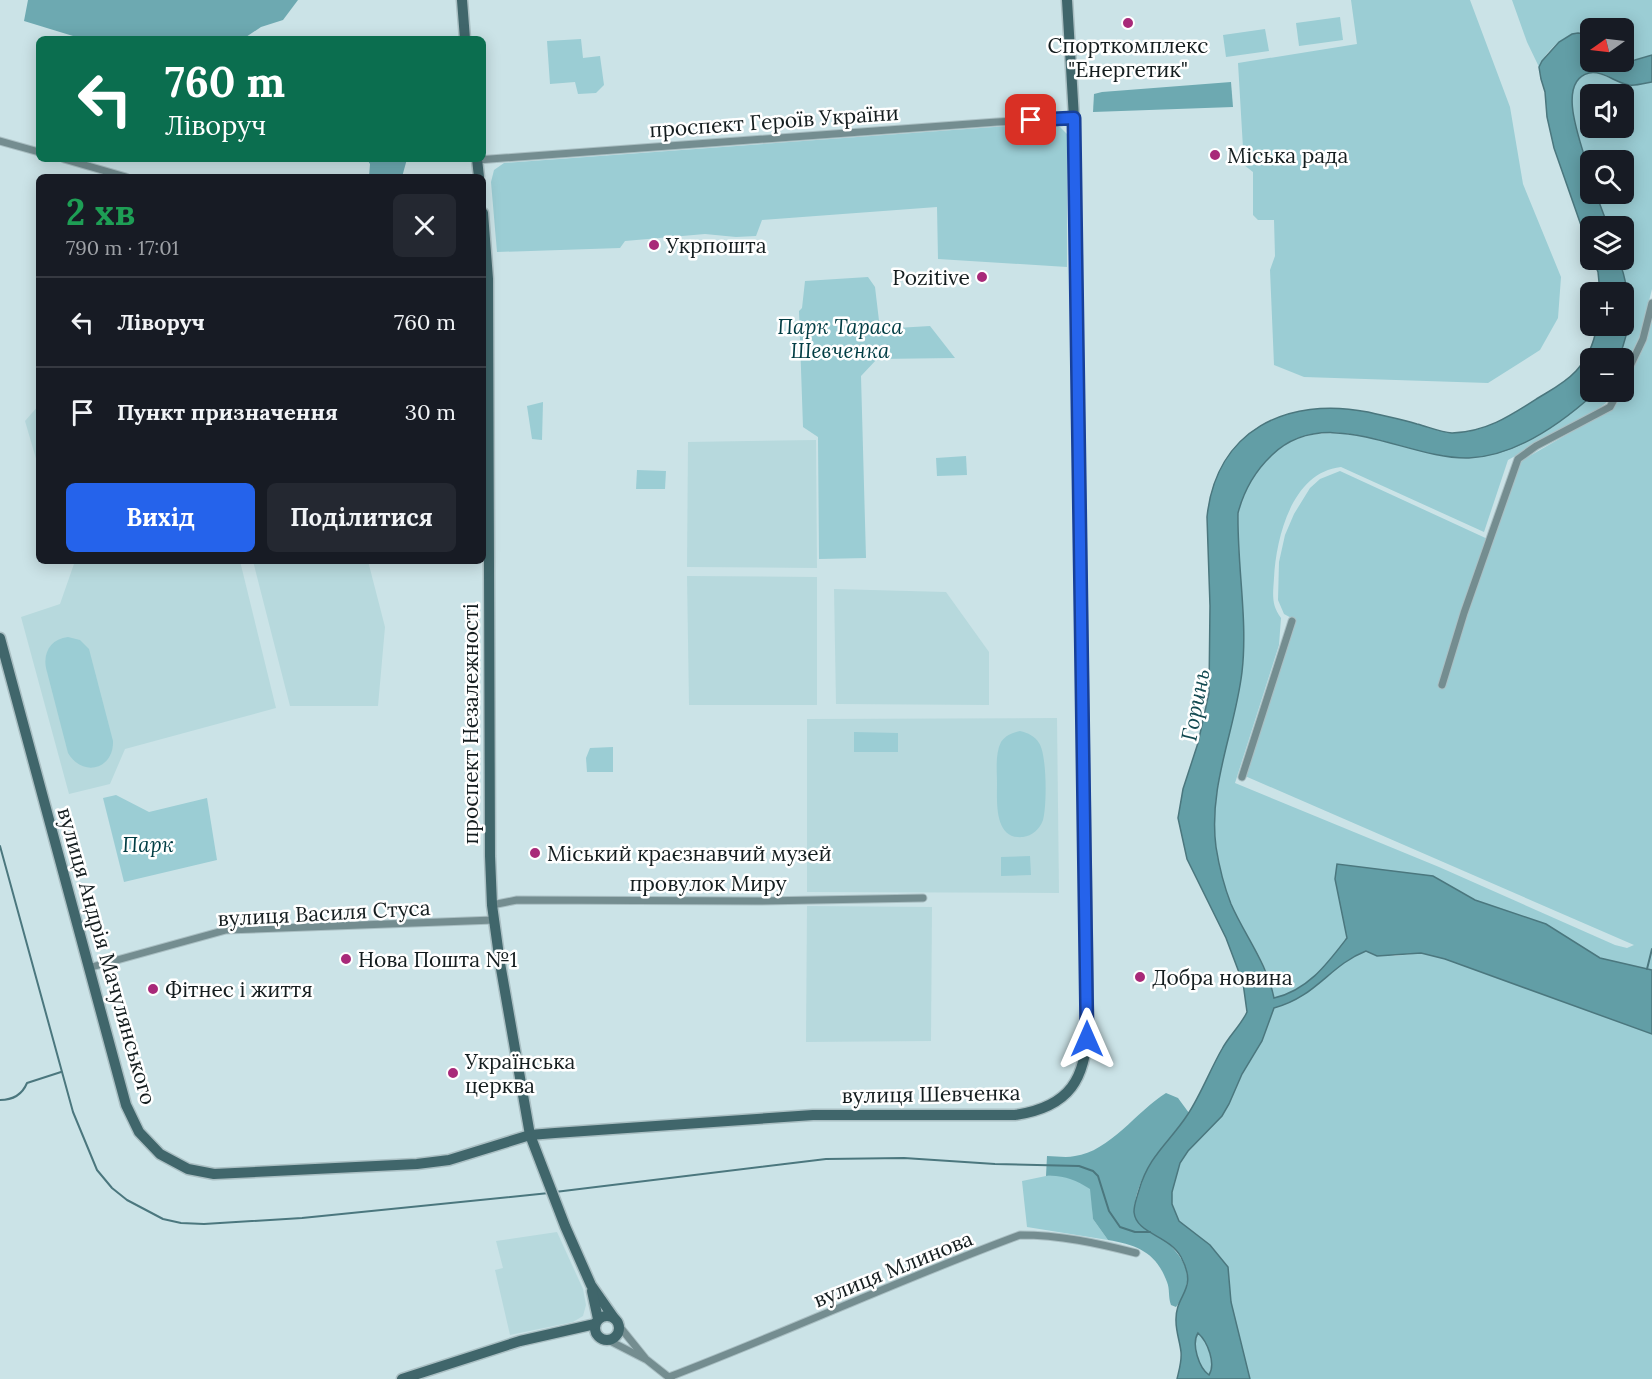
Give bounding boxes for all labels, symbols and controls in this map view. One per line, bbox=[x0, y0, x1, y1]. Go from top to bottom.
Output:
marker: Спорткомплекс "Енергетик" bbox=[1121, 16, 1135, 30]
north arrow bbox=[1580, 18, 1634, 72]
map controls bbox=[1580, 18, 1634, 402]
place label: Спорткомплекс "Енергетик" bbox=[1048, 32, 1208, 83]
text: 760 m bbox=[165, 55, 285, 109]
icon: left bbox=[66, 60, 144, 138]
button: sound bbox=[1580, 84, 1634, 138]
pin bbox=[1005, 94, 1056, 145]
street label: проспект Героїв України bbox=[648, 99, 900, 143]
icon: arrive bbox=[1014, 103, 1047, 136]
text: Ліворуч bbox=[165, 108, 266, 142]
place label: Міська рада bbox=[1227, 142, 1348, 169]
marker: Міська рада bbox=[1208, 148, 1222, 162]
button: search bbox=[1580, 150, 1634, 204]
text: 2 хв bbox=[66, 189, 135, 235]
button: close bbox=[393, 194, 456, 257]
button: layers bbox=[1580, 216, 1634, 270]
place label: Укрпошта bbox=[665, 232, 767, 259]
text: 790 m · 17:01 bbox=[66, 235, 179, 260]
marker: Укрпошта bbox=[647, 238, 661, 252]
place label: Pozitive bbox=[892, 264, 970, 291]
marker: Pozitive bbox=[975, 270, 989, 284]
button: + bbox=[1580, 282, 1634, 336]
icon: left bbox=[66, 306, 99, 339]
text: Ліворуч bbox=[117, 308, 205, 336]
text: 760 m bbox=[394, 308, 456, 336]
park label: Парк Тараса Шевченка bbox=[777, 313, 903, 364]
button: − bbox=[1580, 348, 1634, 402]
icon: arrive bbox=[66, 396, 99, 429]
text: Пункт призначення bbox=[117, 398, 338, 426]
text: 30 m bbox=[405, 398, 456, 426]
button: Вихід bbox=[66, 483, 255, 552]
button: Поділитися bbox=[267, 483, 456, 552]
street label: проспект Незалежності bbox=[457, 603, 484, 845]
water label: Горинь bbox=[1174, 667, 1216, 743]
street label: вулиця Андрія Мачулянського bbox=[52, 804, 162, 1108]
park label: Парк bbox=[122, 831, 174, 858]
place label: Міський краєзнавчий музей bbox=[547, 840, 832, 867]
marker: Міський краєзнавчий музей bbox=[528, 846, 542, 860]
street label: провулок Миру bbox=[629, 870, 787, 897]
street label: вулиця Василя Стуса bbox=[217, 894, 431, 932]
place label: Нова Пошта №1 bbox=[358, 946, 517, 973]
marker: Нова Пошта №1 bbox=[339, 952, 353, 966]
place label: Добра новина bbox=[1152, 964, 1293, 991]
marker: Добра новина bbox=[1133, 970, 1147, 984]
place label: Фітнес і життя bbox=[165, 976, 313, 1003]
marker: Фітнес і життя bbox=[146, 982, 160, 996]
position arrow bbox=[1055, 1007, 1119, 1071]
place label: Українська церква bbox=[464, 1048, 576, 1099]
marker: Українська церква bbox=[446, 1066, 460, 1080]
street label: вулиця Шевченка bbox=[841, 1079, 1021, 1109]
street label: вулиця Млинова bbox=[809, 1225, 977, 1313]

